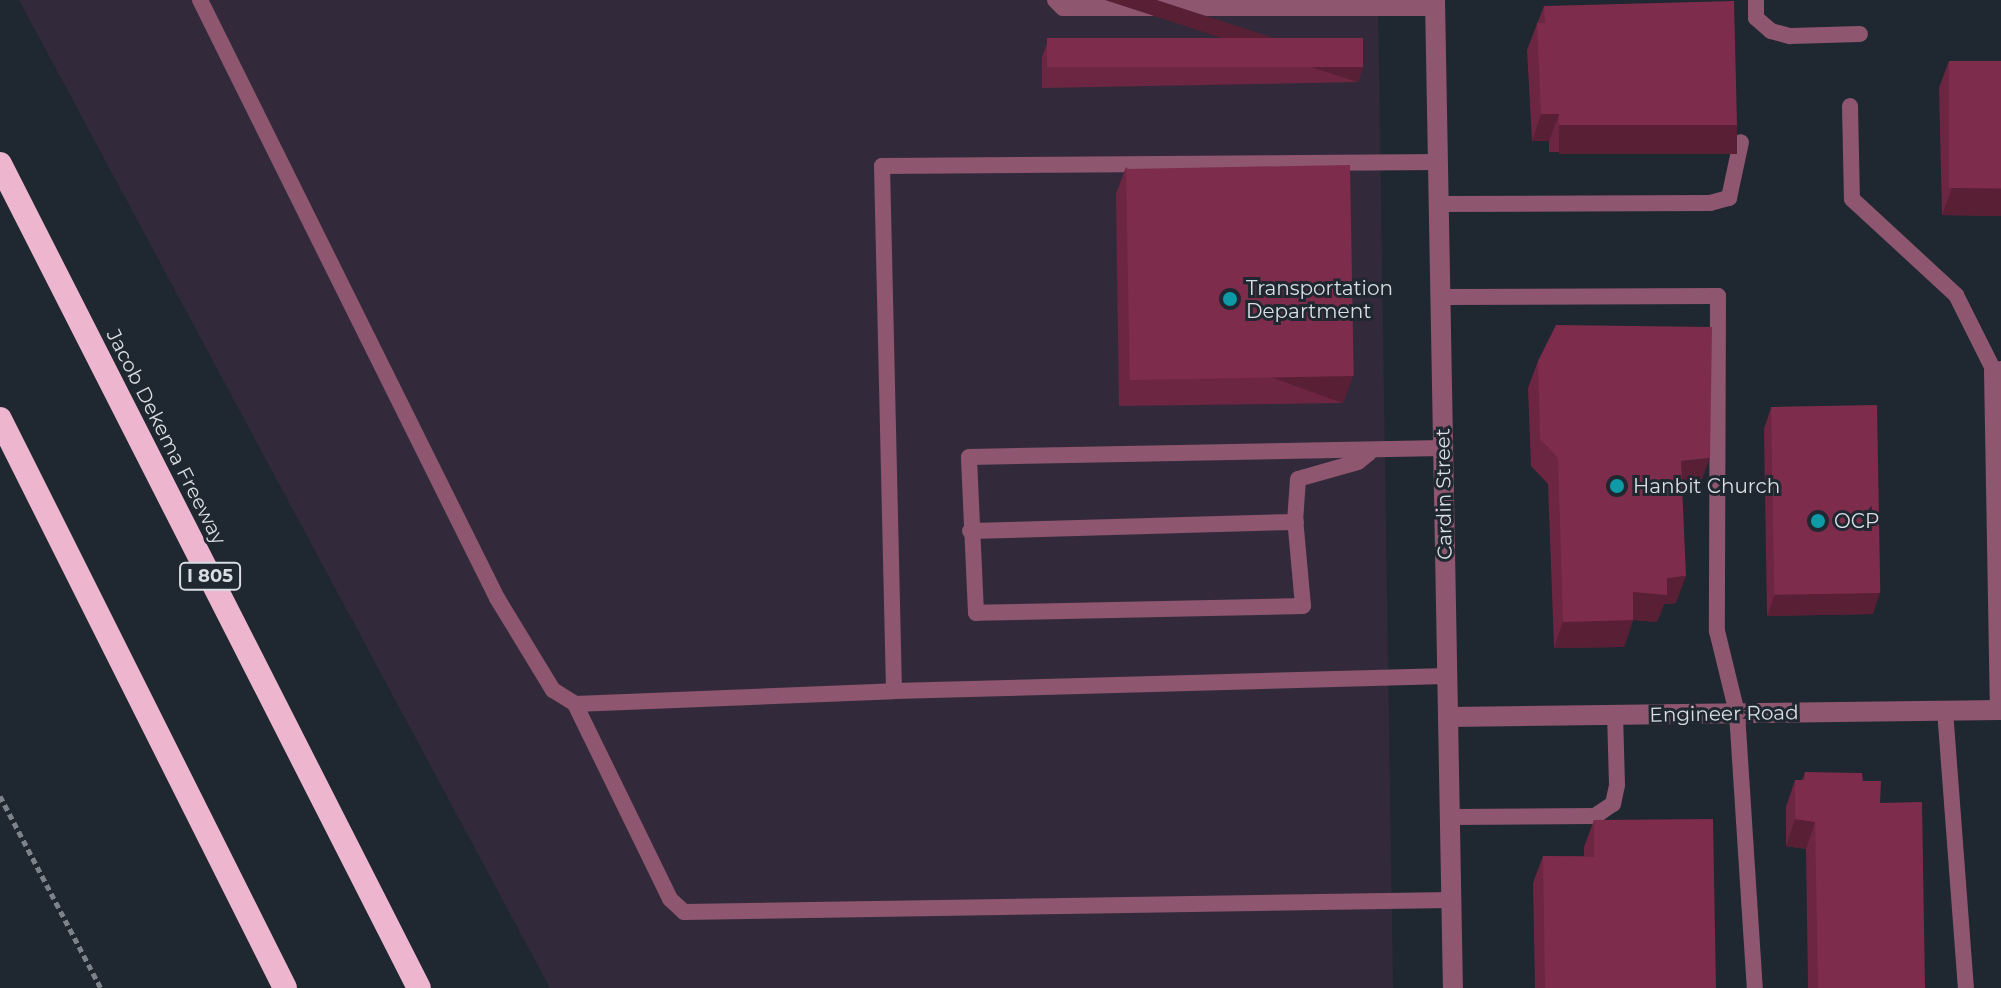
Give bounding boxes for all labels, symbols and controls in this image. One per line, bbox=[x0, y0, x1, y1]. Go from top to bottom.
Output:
place label: Transportation Department bbox=[1246, 276, 1393, 323]
marker: Transportation Department bbox=[1221, 290, 1239, 308]
street label: Jacob Dekema Freeway bbox=[101, 325, 231, 549]
street label: Cardin Street bbox=[1431, 428, 1457, 560]
place label: Hanbit Church bbox=[1633, 474, 1780, 498]
marker: Hanbit Church bbox=[1608, 477, 1626, 495]
place label: OCP bbox=[1834, 509, 1879, 533]
marker: OCP bbox=[1809, 512, 1827, 530]
road number: I 805 bbox=[178, 562, 242, 590]
street label: Engineer Road bbox=[1649, 701, 1799, 727]

